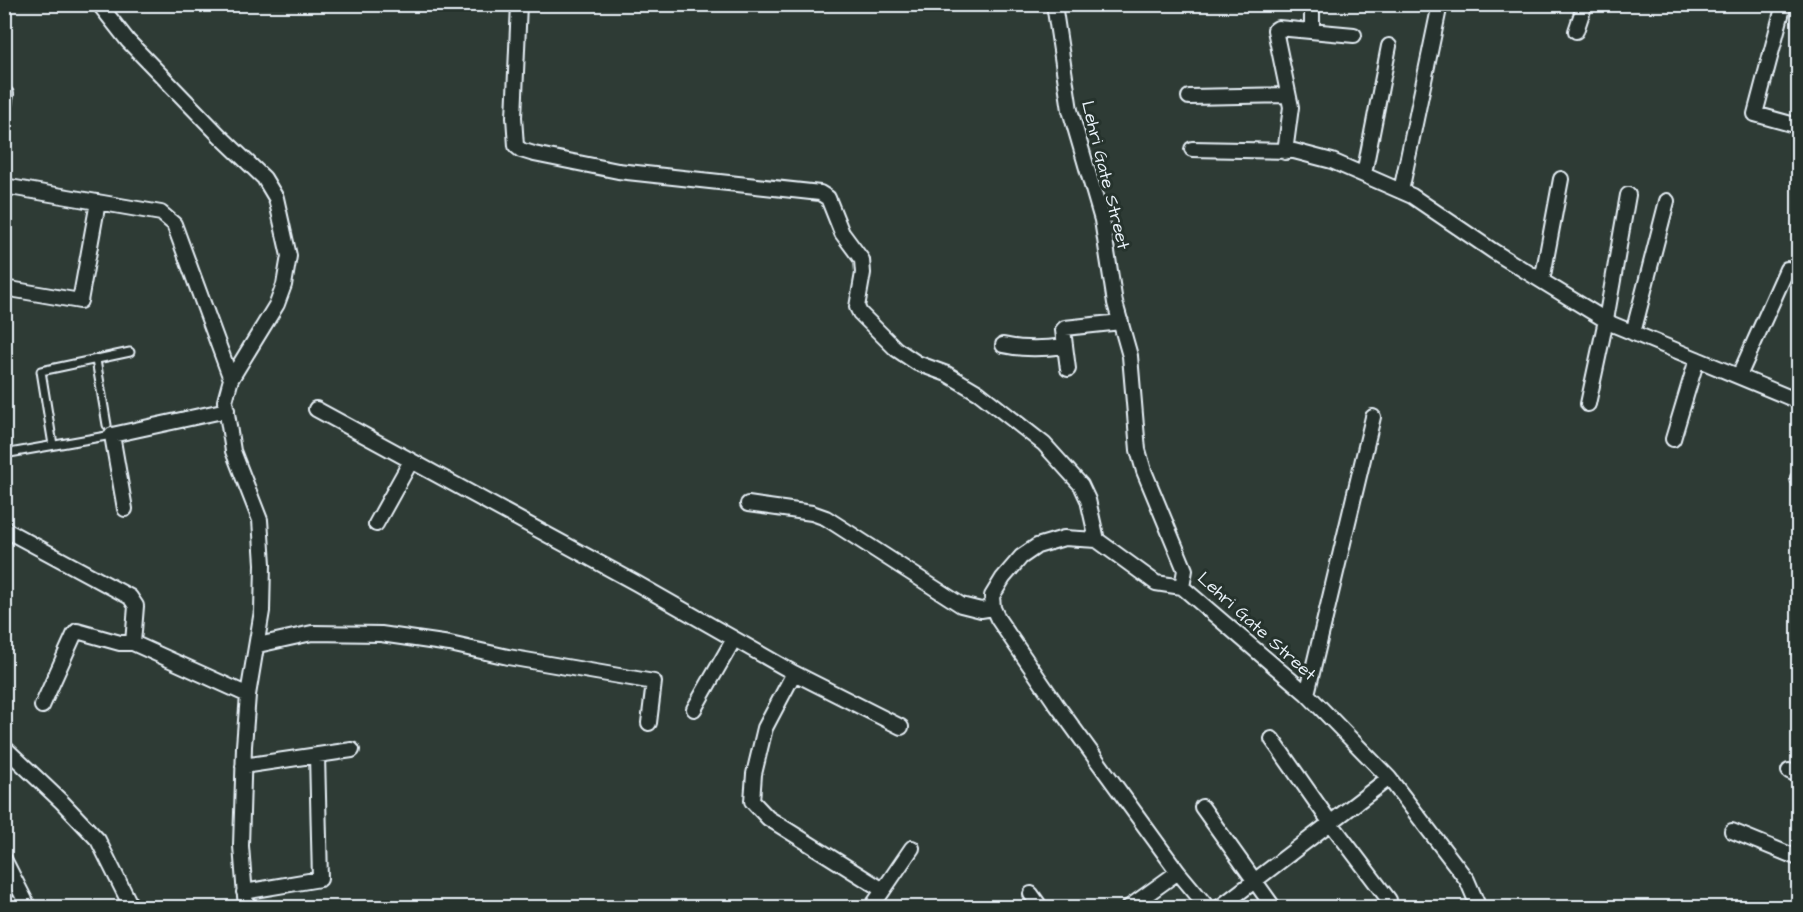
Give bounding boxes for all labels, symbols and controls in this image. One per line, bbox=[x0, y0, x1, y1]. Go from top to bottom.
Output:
street label: Lehri Gate Street bbox=[1075, 98, 1136, 253]
street label: Lehri Gate Street bbox=[1192, 566, 1322, 687]

